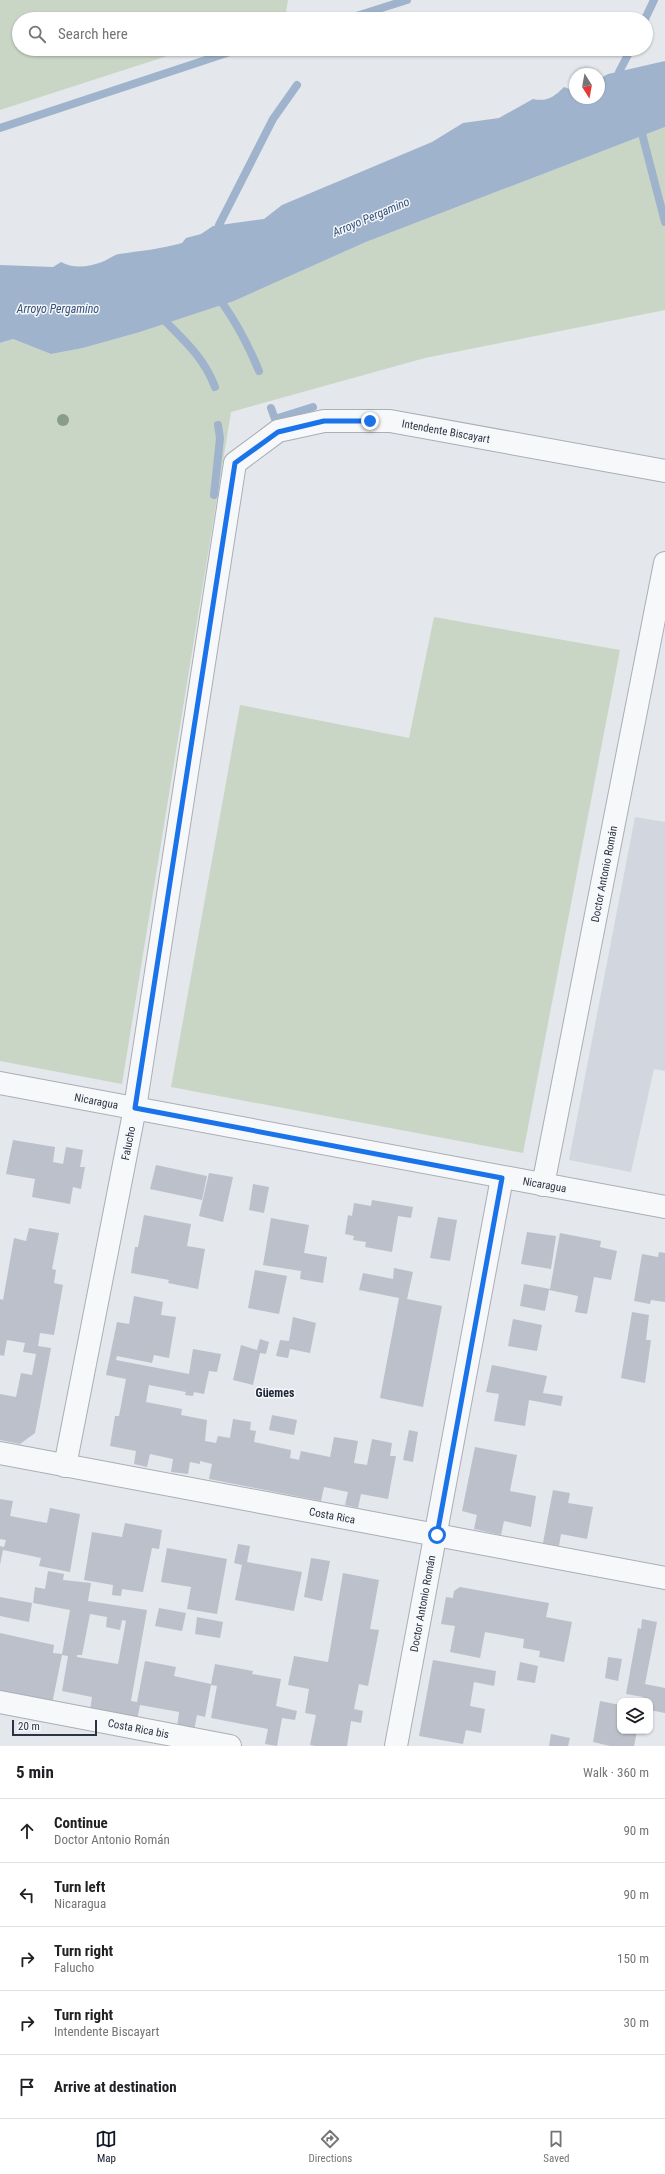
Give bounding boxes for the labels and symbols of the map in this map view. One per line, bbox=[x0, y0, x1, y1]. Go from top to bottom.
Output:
north arrow bbox=[569, 68, 605, 104]
water label: Arroyo Pergamino bbox=[329, 194, 412, 240]
water label: Arroyo Pergamino bbox=[16, 302, 99, 316]
route end bbox=[361, 412, 379, 430]
street label: Intendente Biscayart bbox=[401, 417, 491, 446]
street label: Doctor Antonio Román bbox=[588, 825, 620, 923]
street label: Nicaragua bbox=[73, 1091, 119, 1111]
street label: Falucho bbox=[118, 1125, 138, 1161]
street label: Nicaragua bbox=[522, 1174, 568, 1195]
district label: Güemes bbox=[256, 1386, 295, 1400]
street label: Costa Rica bbox=[308, 1505, 356, 1526]
route start bbox=[428, 1526, 446, 1544]
street label: Doctor Antonio Román bbox=[407, 1554, 438, 1653]
street label: Costa Rica bis bbox=[107, 1716, 170, 1741]
scale bar bbox=[12, 1718, 97, 1737]

